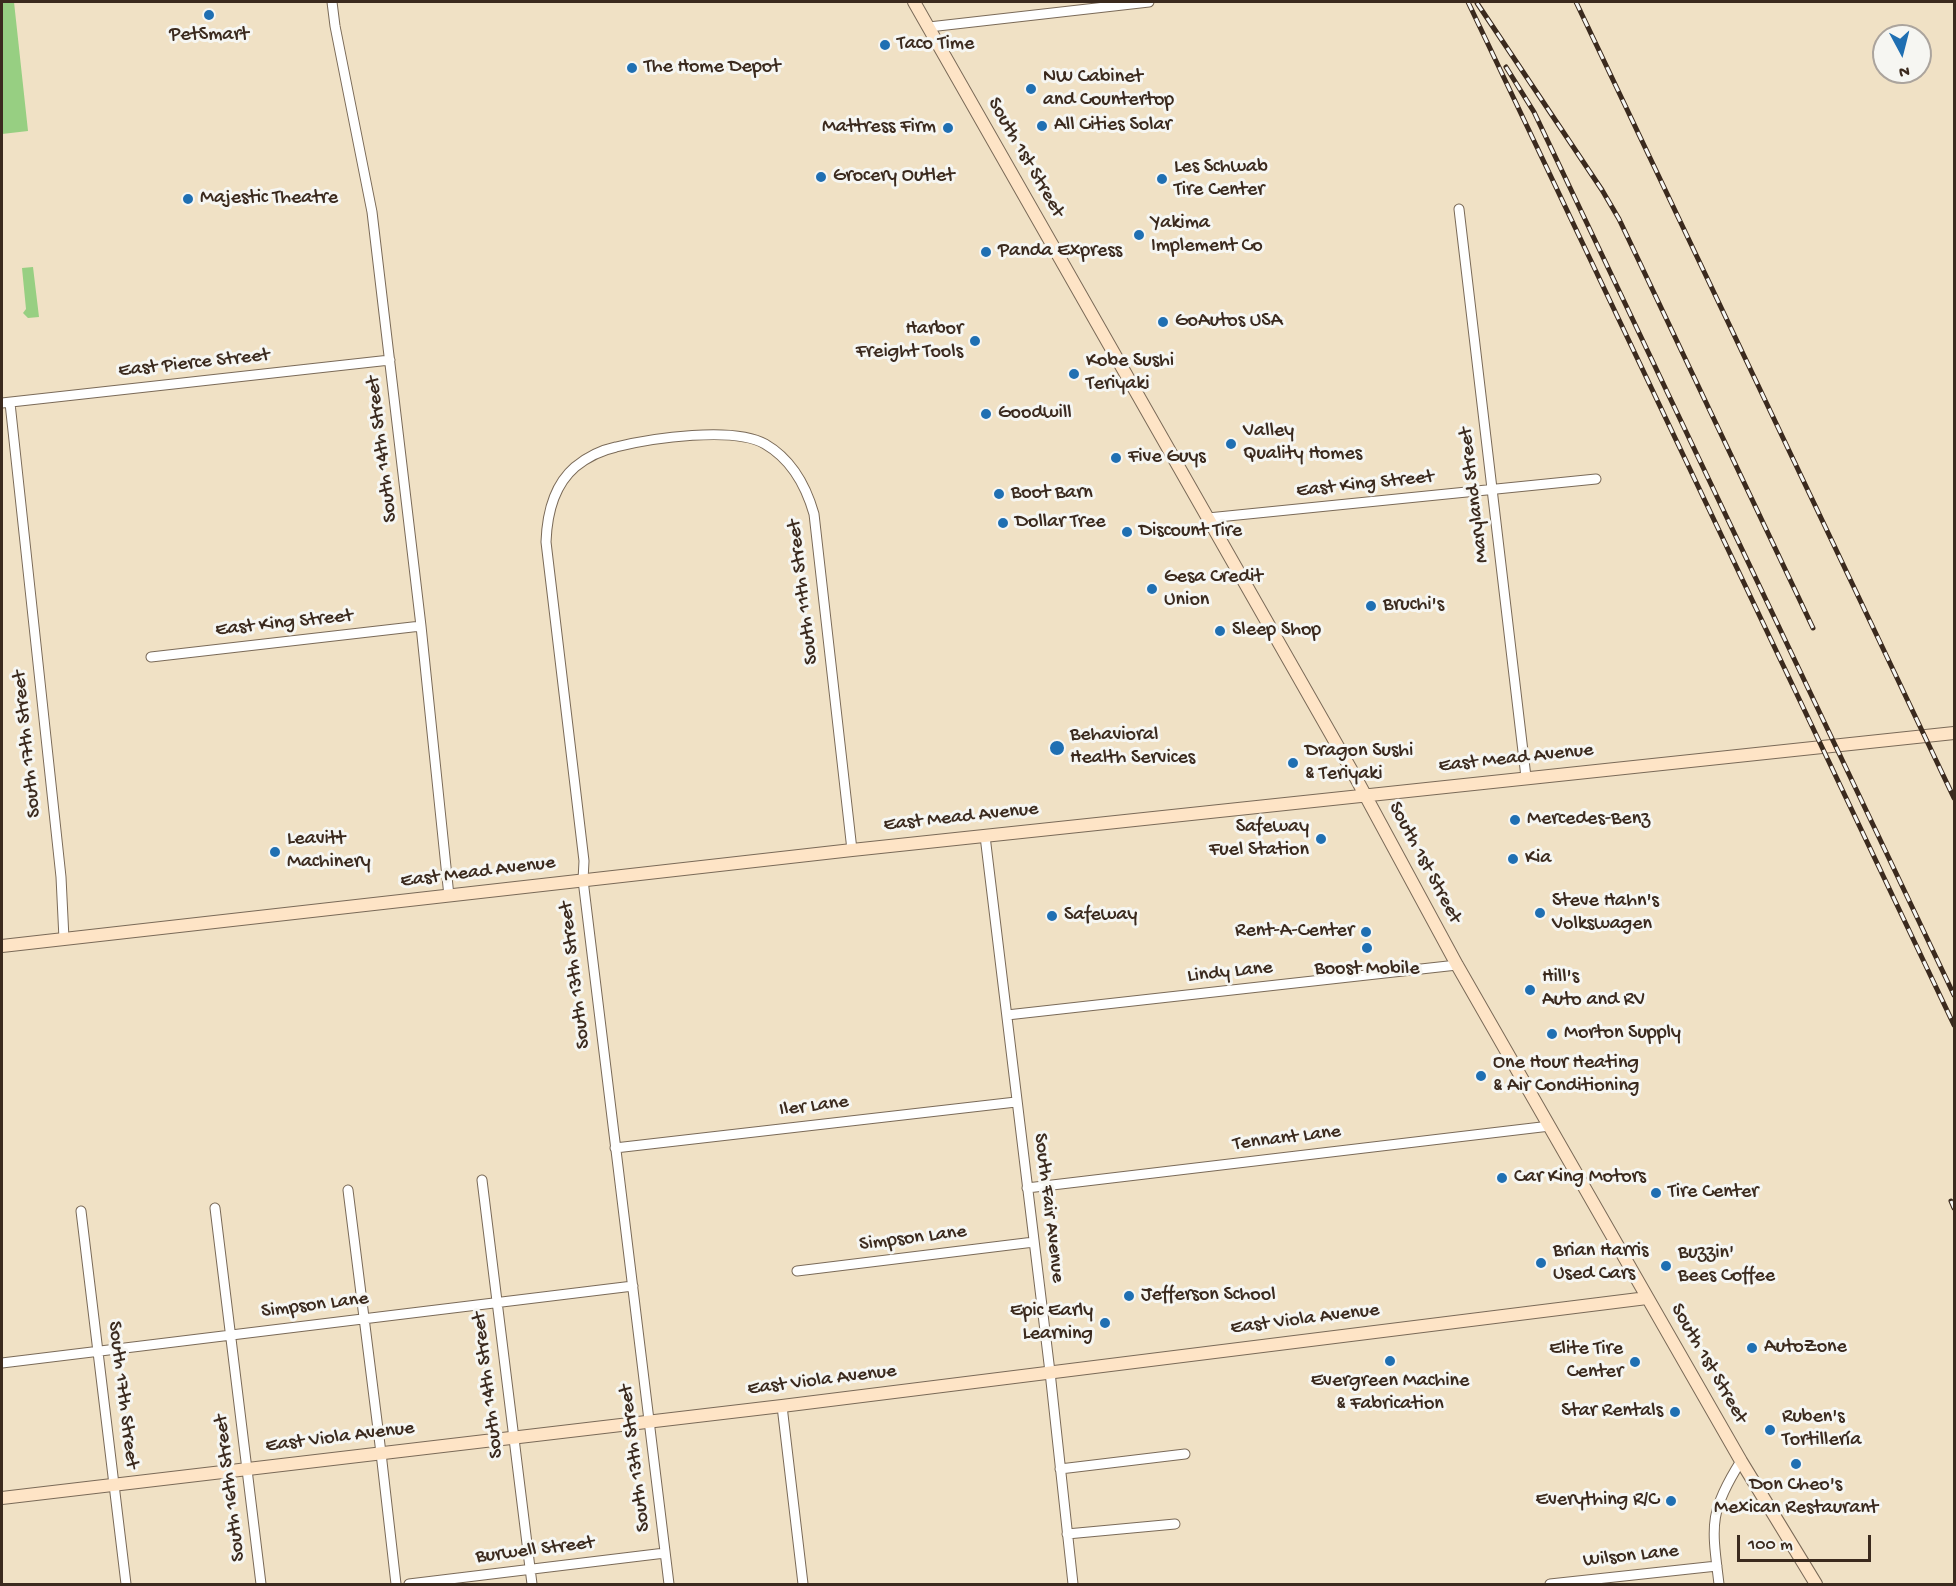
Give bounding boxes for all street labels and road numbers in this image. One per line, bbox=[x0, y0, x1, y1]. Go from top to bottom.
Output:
street label: South 1st Street bbox=[981, 94, 1069, 222]
street label: East Pierce Street bbox=[117, 344, 271, 384]
street label: South 14th Street bbox=[362, 374, 404, 524]
street label: Maryland Street bbox=[1455, 426, 1495, 564]
street label: East King Street bbox=[1295, 466, 1435, 504]
street label: South 11th Street bbox=[783, 518, 825, 666]
street label: East King Street bbox=[214, 605, 354, 643]
street label: South 17th Street bbox=[8, 669, 48, 819]
street label: East Mead Avenue bbox=[1437, 739, 1595, 779]
street label: East Mead Avenue bbox=[882, 798, 1040, 838]
street label: South 1st Street bbox=[1382, 798, 1466, 928]
street label: East Mead Avenue bbox=[399, 852, 557, 894]
street label: South 13th Street bbox=[555, 900, 597, 1050]
street label: Lindy Lane bbox=[1186, 957, 1274, 989]
street label: Iler Lane bbox=[778, 1091, 850, 1123]
street label: Tennant Lane bbox=[1232, 1120, 1342, 1158]
street label: South Fair Avenue bbox=[1027, 1132, 1069, 1284]
street label: Simpson Lane bbox=[858, 1221, 968, 1257]
street label: Simpson Lane bbox=[260, 1288, 370, 1324]
street label: East Viola Avenue bbox=[1229, 1299, 1381, 1341]
street label: South 1st Street bbox=[1664, 1300, 1752, 1428]
street label: South 14th Street bbox=[468, 1310, 510, 1460]
street label: South 17th Street bbox=[101, 1320, 143, 1470]
street label: East Viola Avenue bbox=[746, 1360, 898, 1402]
street label: South 13th Street bbox=[615, 1383, 657, 1533]
street label: South 16th Street bbox=[210, 1413, 252, 1563]
street label: East Viola Avenue bbox=[264, 1417, 416, 1459]
street label: Burwell Street bbox=[474, 1532, 596, 1570]
street label: Wilson Lane bbox=[1582, 1540, 1680, 1574]

